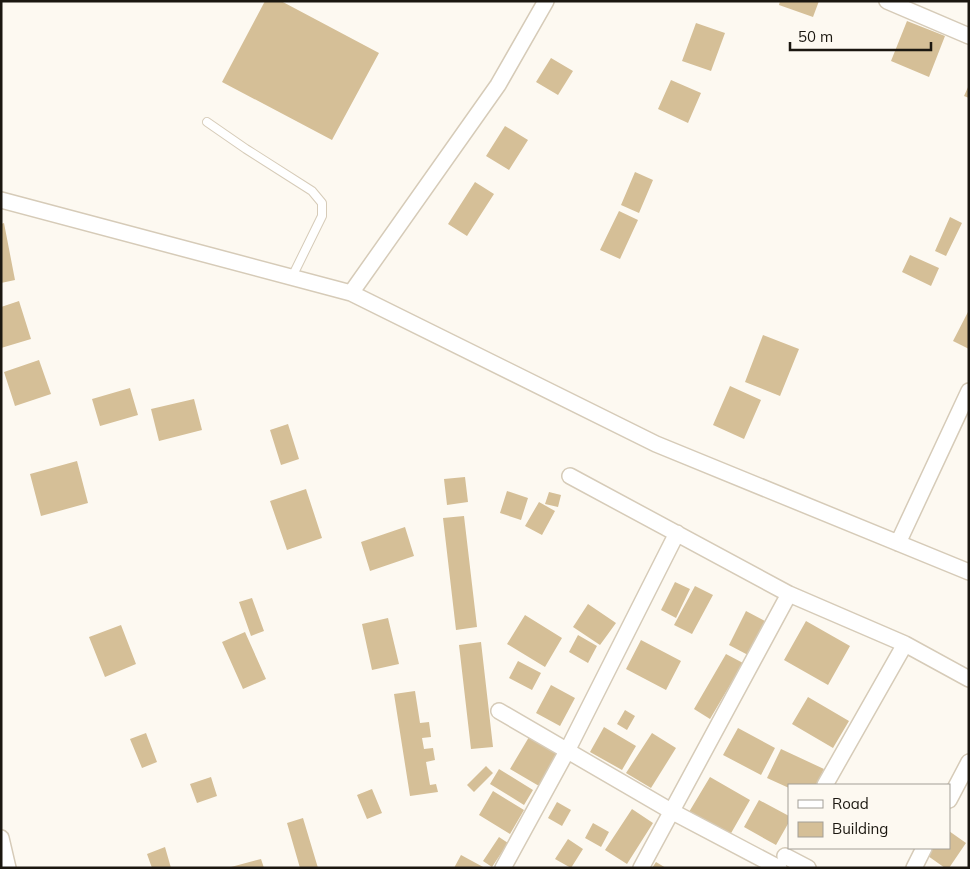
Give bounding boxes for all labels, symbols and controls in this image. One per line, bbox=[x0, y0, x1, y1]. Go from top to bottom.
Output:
scale bar bbox=[790, 20, 931, 52]
text: 50 m bbox=[798, 27, 833, 46]
legend bbox=[788, 784, 950, 849]
text: Road bbox=[832, 794, 869, 813]
text: Building bbox=[832, 819, 888, 838]

